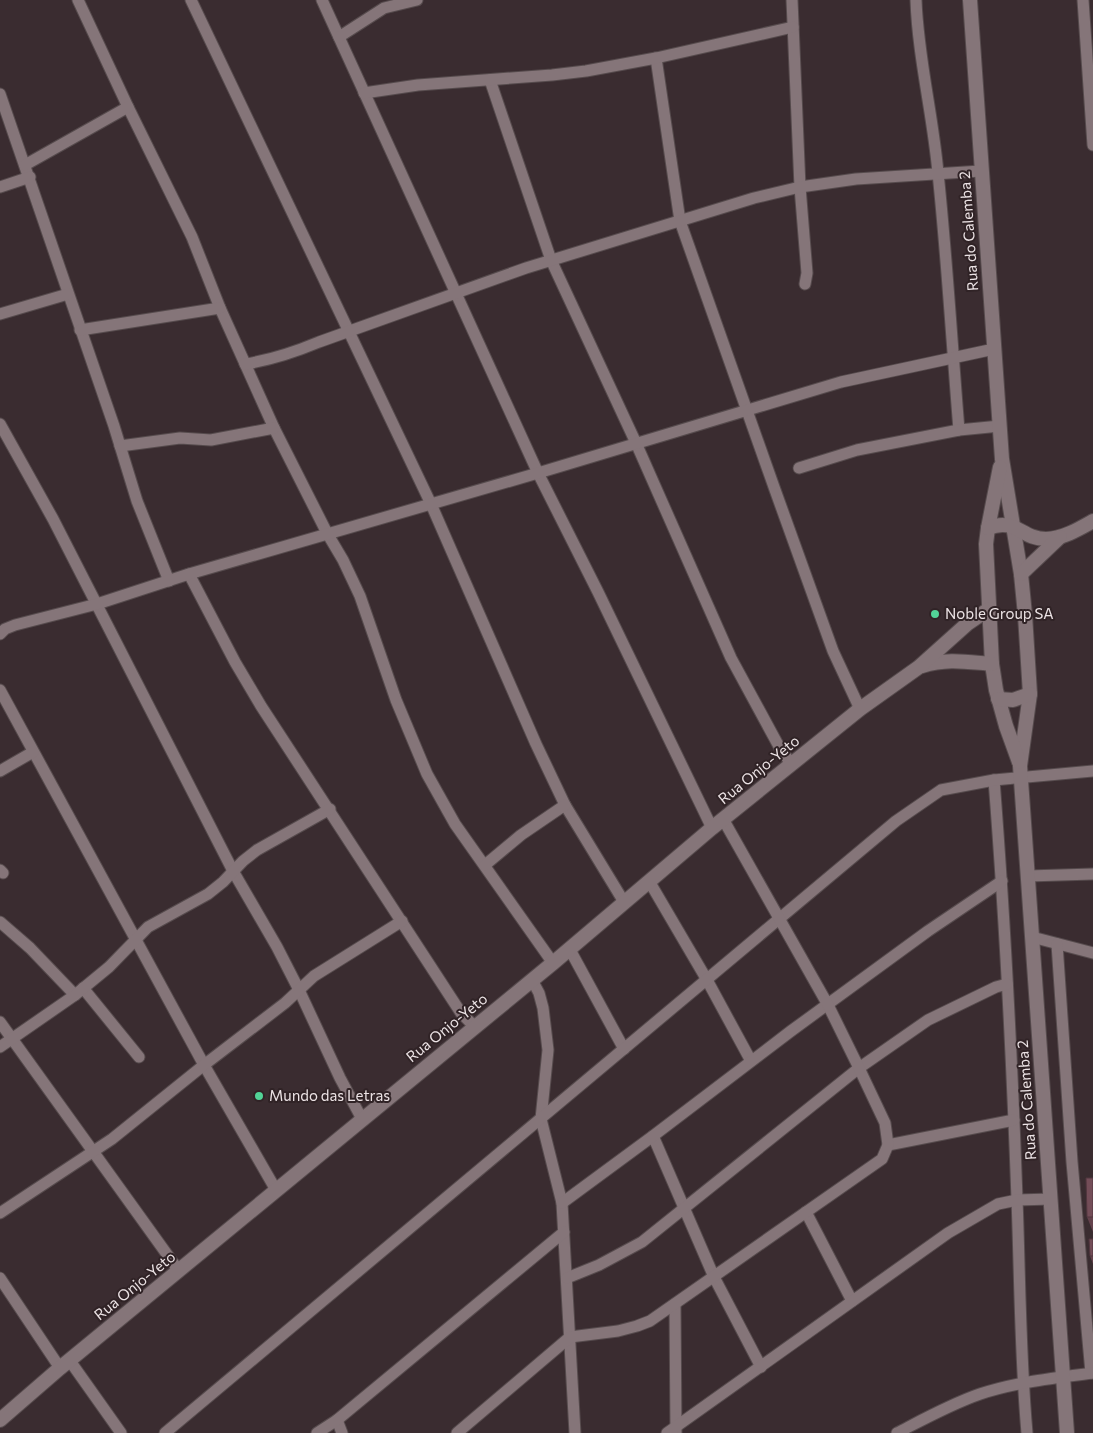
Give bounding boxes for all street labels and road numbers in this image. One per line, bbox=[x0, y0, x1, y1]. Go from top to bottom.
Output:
street label: Rua do Calemba 2 bbox=[955, 170, 981, 292]
street label: Rua Onjo-Yeto bbox=[714, 731, 803, 807]
street label: Rua Onjo-Yeto bbox=[402, 989, 491, 1065]
street label: Rua do Calemba 2 bbox=[1013, 1039, 1039, 1161]
street label: Rua Onjo-Yeto bbox=[90, 1247, 179, 1323]

